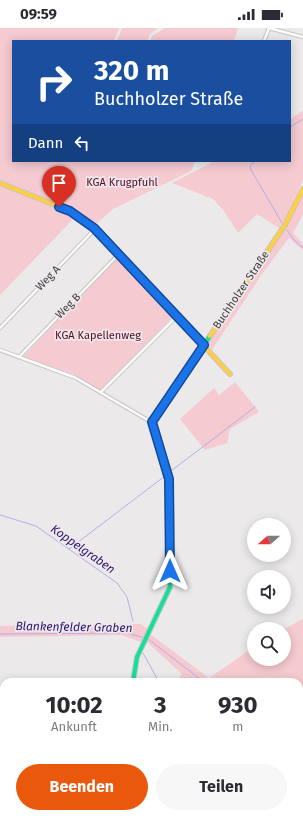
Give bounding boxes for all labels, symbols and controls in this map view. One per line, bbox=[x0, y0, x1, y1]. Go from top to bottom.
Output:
text: 09:59 bbox=[20, 5, 57, 23]
text: 320 m bbox=[94, 54, 169, 87]
icon: right bbox=[28, 56, 80, 108]
text: Buchholzer Straße bbox=[94, 88, 243, 110]
icon: left bbox=[71, 132, 93, 154]
text: Dann bbox=[28, 134, 63, 152]
pin bbox=[42, 166, 76, 207]
icon: arrive bbox=[48, 172, 70, 194]
park label: KGA Krugpfuhl bbox=[86, 176, 158, 189]
street label: Buchholzer Straße bbox=[210, 249, 272, 331]
street label: Weg A bbox=[33, 262, 64, 293]
street label: Weg B bbox=[53, 290, 83, 321]
park label: KGA Kapellenweg bbox=[55, 329, 141, 342]
north arrow bbox=[247, 518, 291, 562]
map controls bbox=[247, 518, 291, 666]
water label: Koppelgraben bbox=[48, 522, 118, 576]
position arrow bbox=[149, 550, 191, 592]
button: sound bbox=[247, 570, 291, 614]
water label: Blankenfelder Graben bbox=[15, 619, 133, 635]
button: search bbox=[247, 622, 291, 666]
text: 10:02 bbox=[45, 691, 103, 719]
text: 3 bbox=[154, 691, 167, 719]
text: 930 bbox=[218, 691, 258, 719]
text: Ankunft bbox=[51, 719, 97, 734]
text: Min. bbox=[148, 719, 173, 734]
text: m bbox=[232, 719, 243, 734]
button: Beenden bbox=[16, 764, 148, 810]
button: Teilen bbox=[156, 764, 287, 810]

